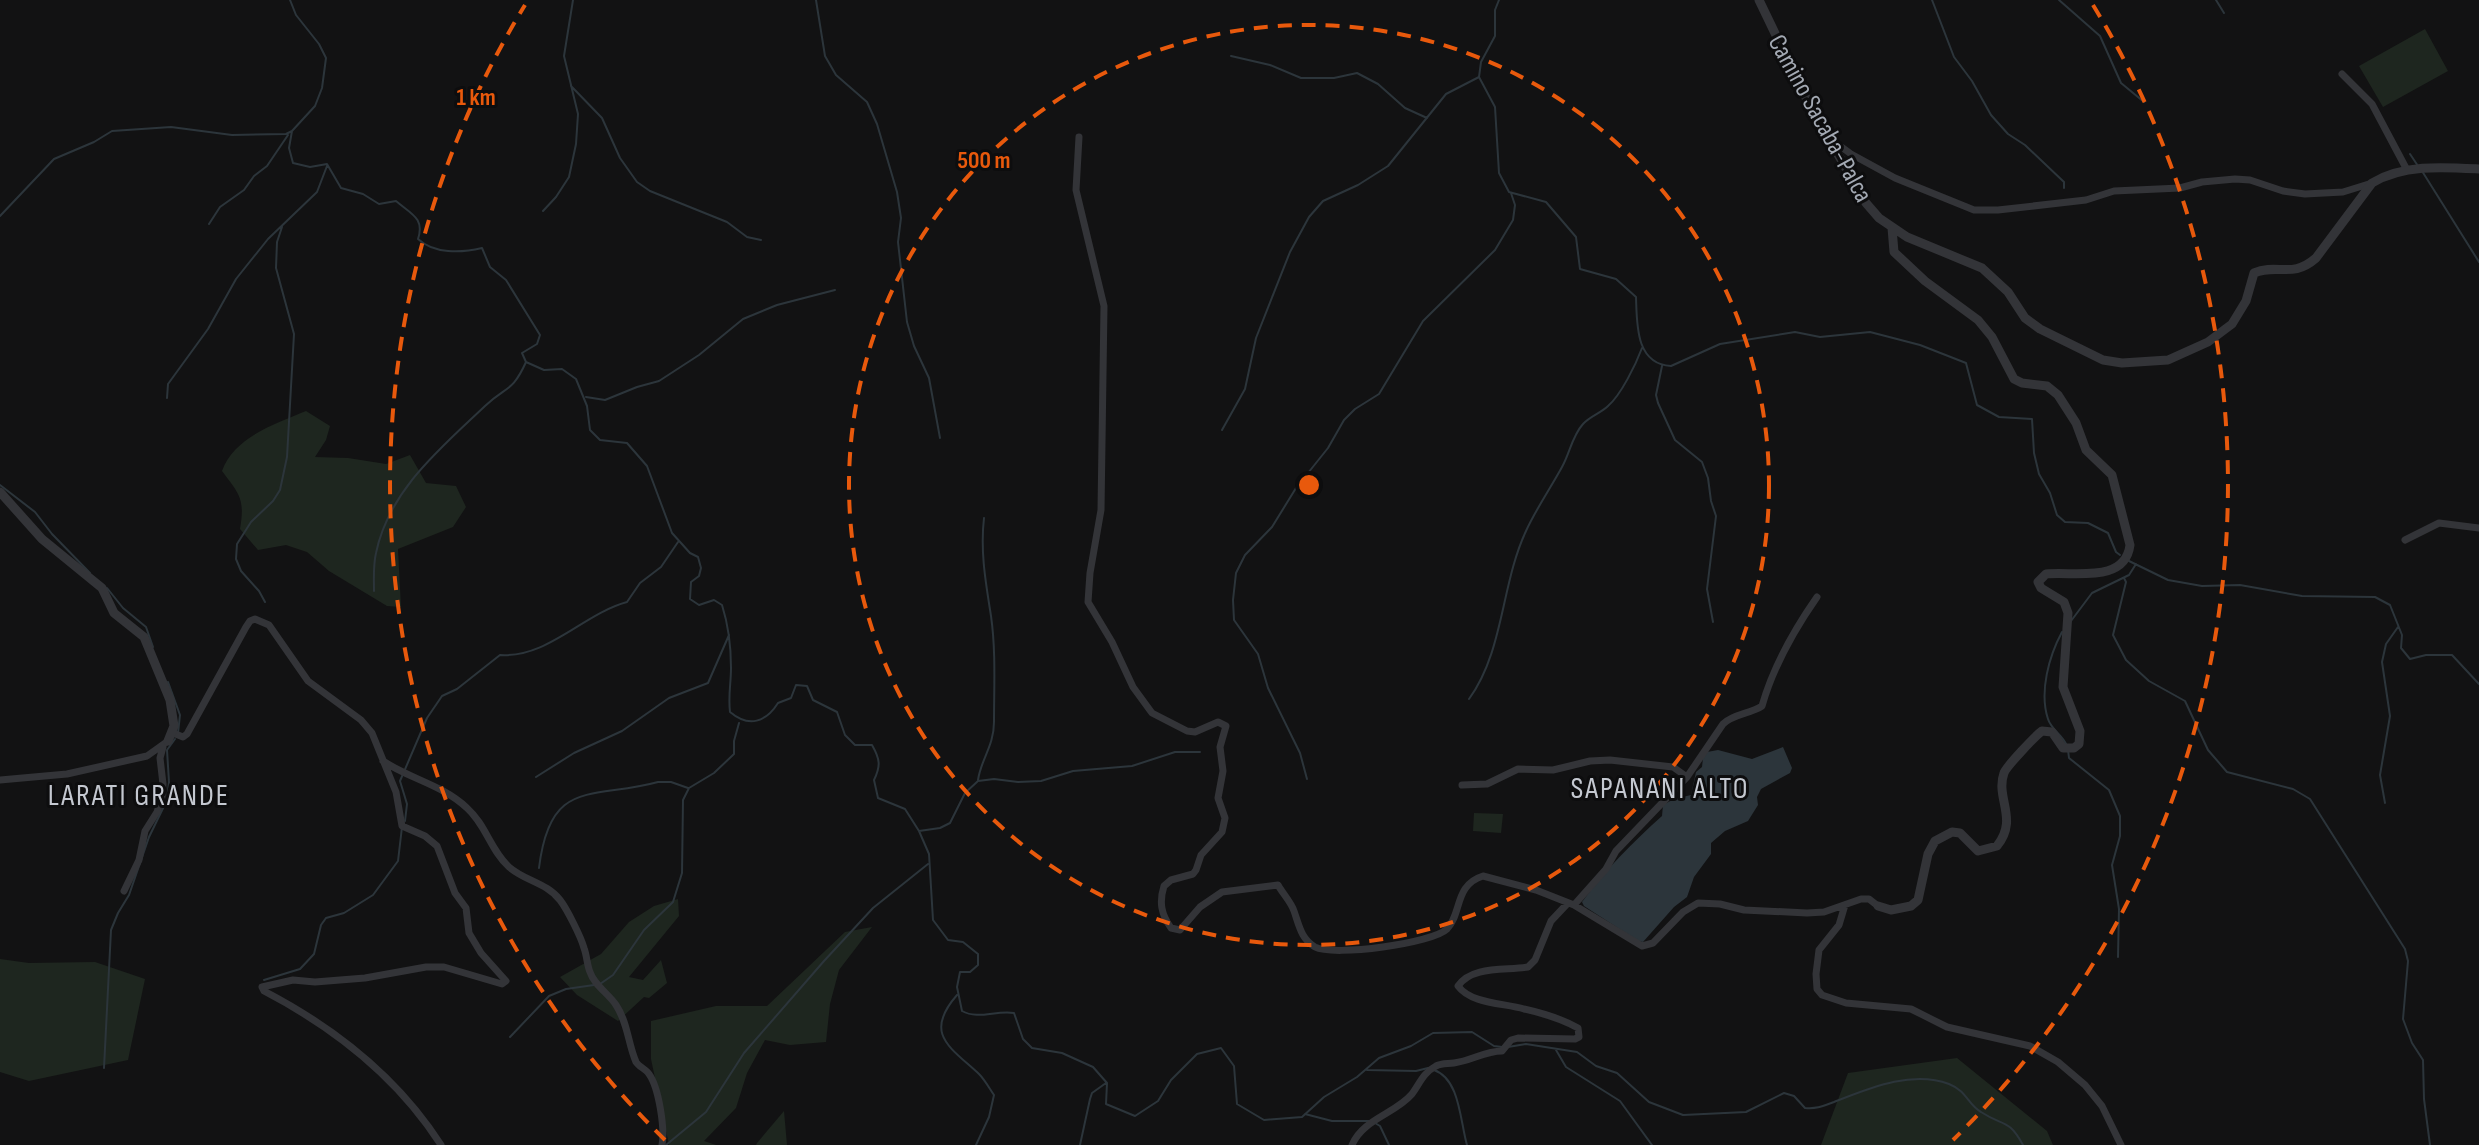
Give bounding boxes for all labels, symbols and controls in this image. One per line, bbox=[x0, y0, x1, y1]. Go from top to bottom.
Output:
street label: Camino Sacaba-Palca bbox=[1761, 29, 1879, 208]
text: 1 km bbox=[456, 83, 496, 112]
text: 500 m bbox=[957, 146, 1011, 175]
centre of rings bbox=[1295, 471, 1323, 499]
district label: SAPANANI ALTO bbox=[1570, 771, 1750, 807]
district label: LARATI GRANDE bbox=[48, 778, 230, 814]

